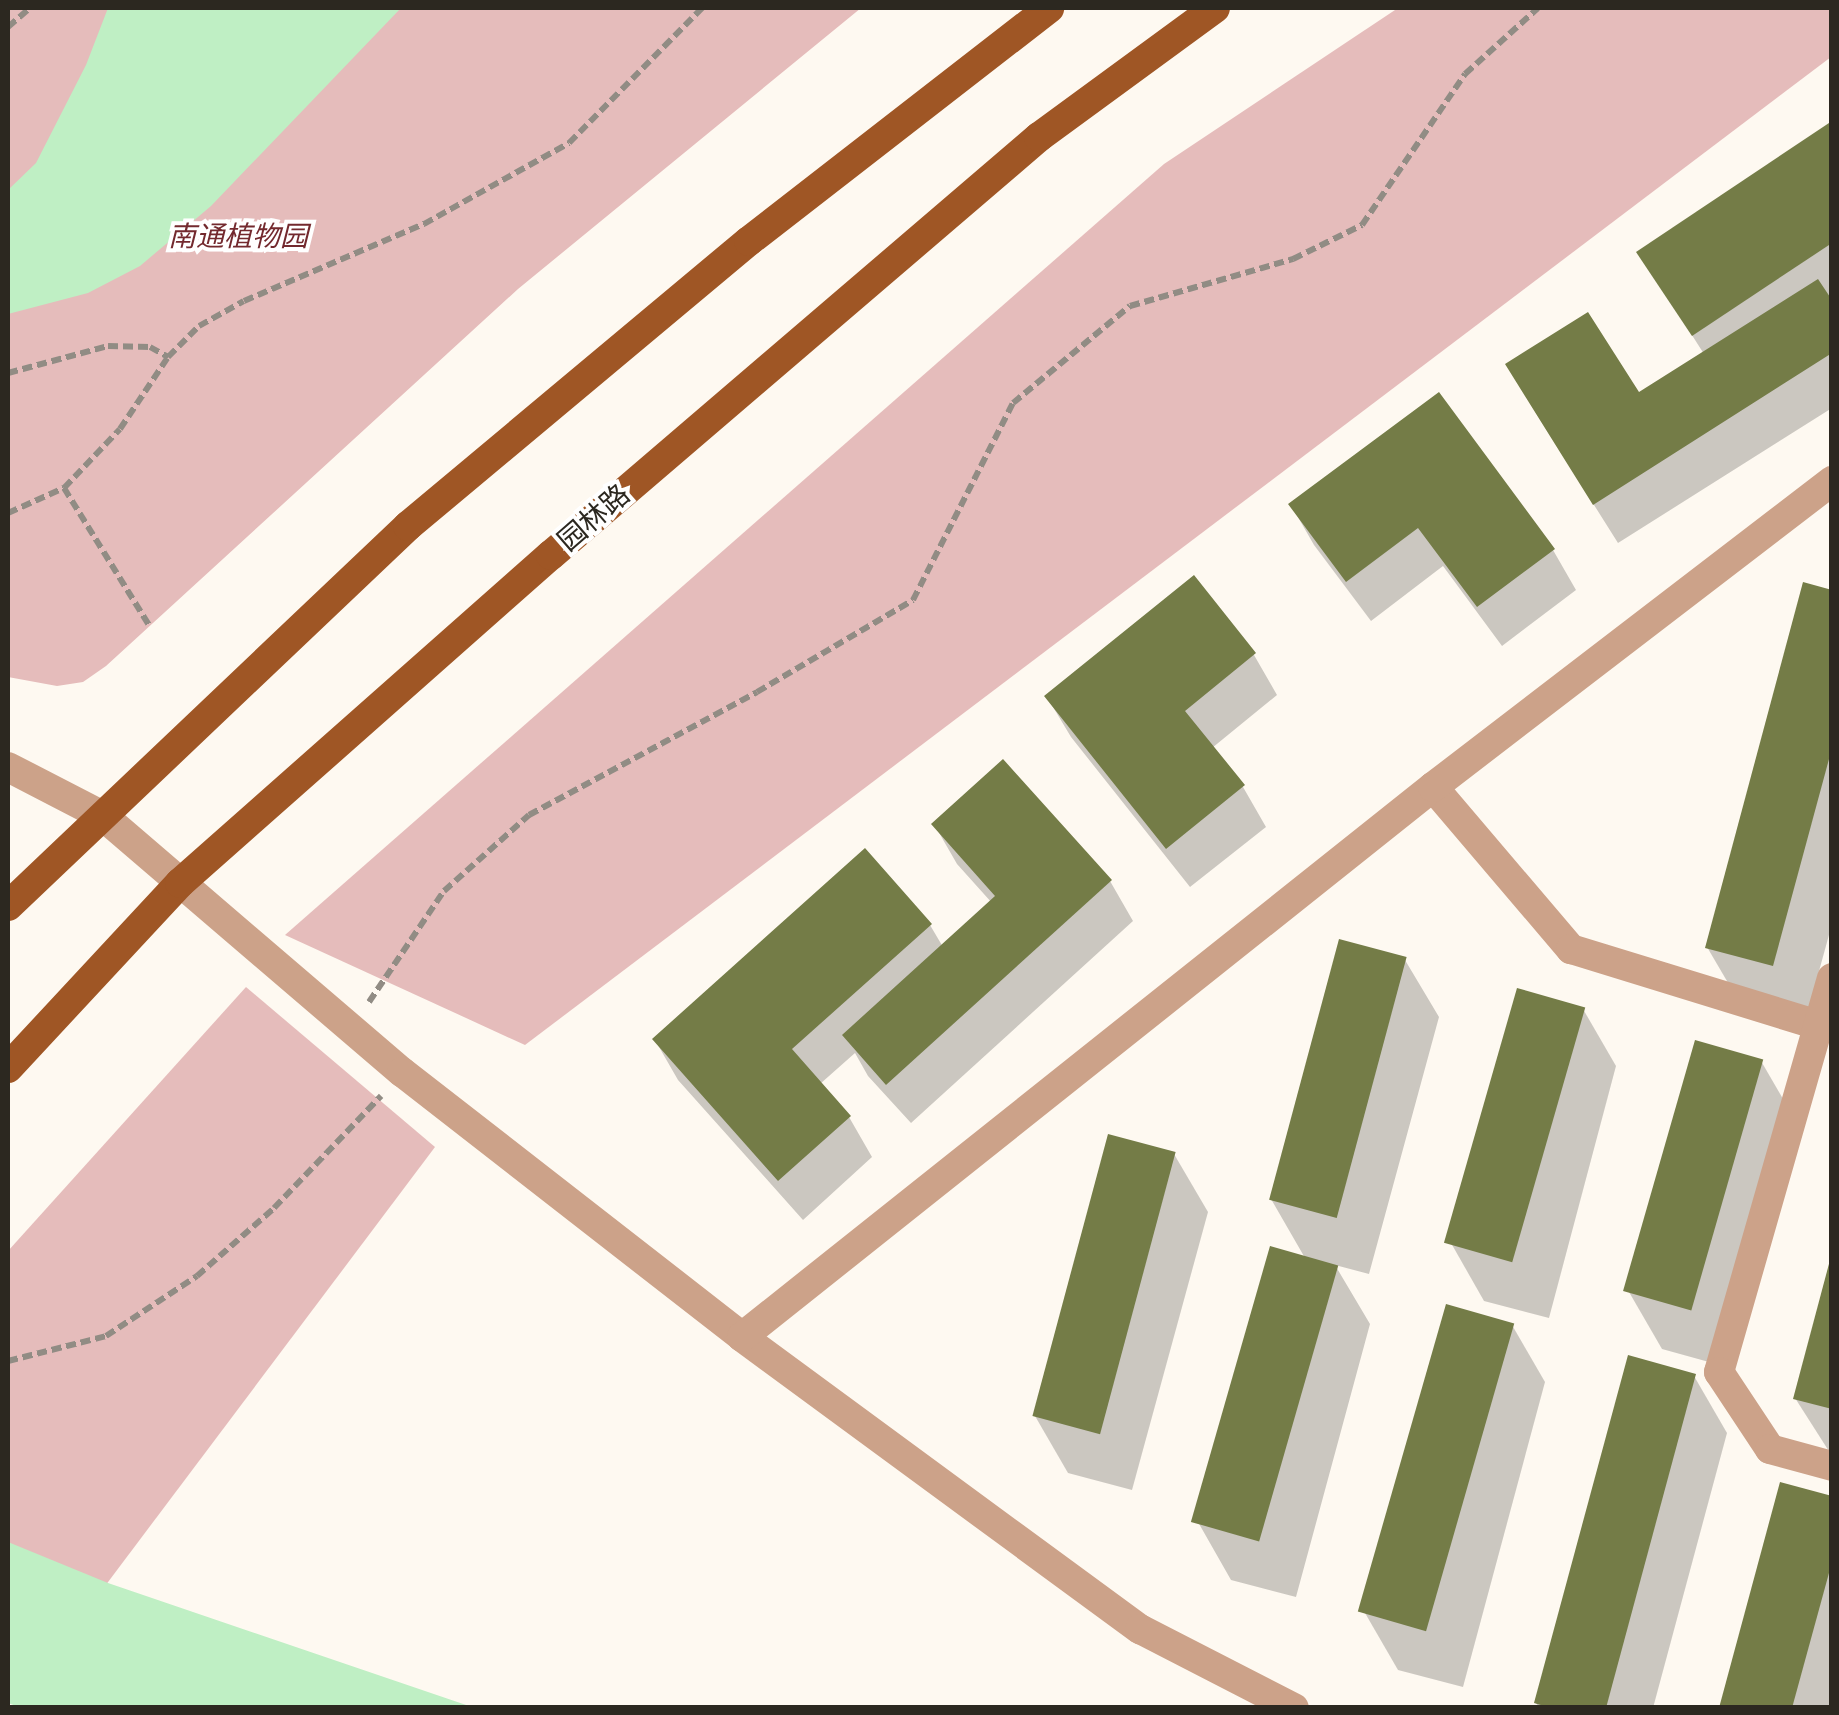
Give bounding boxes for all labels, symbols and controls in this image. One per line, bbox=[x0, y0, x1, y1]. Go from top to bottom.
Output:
park label: 南通植物园 bbox=[168, 220, 308, 254]
street label: 园林路 bbox=[551, 478, 637, 558]

